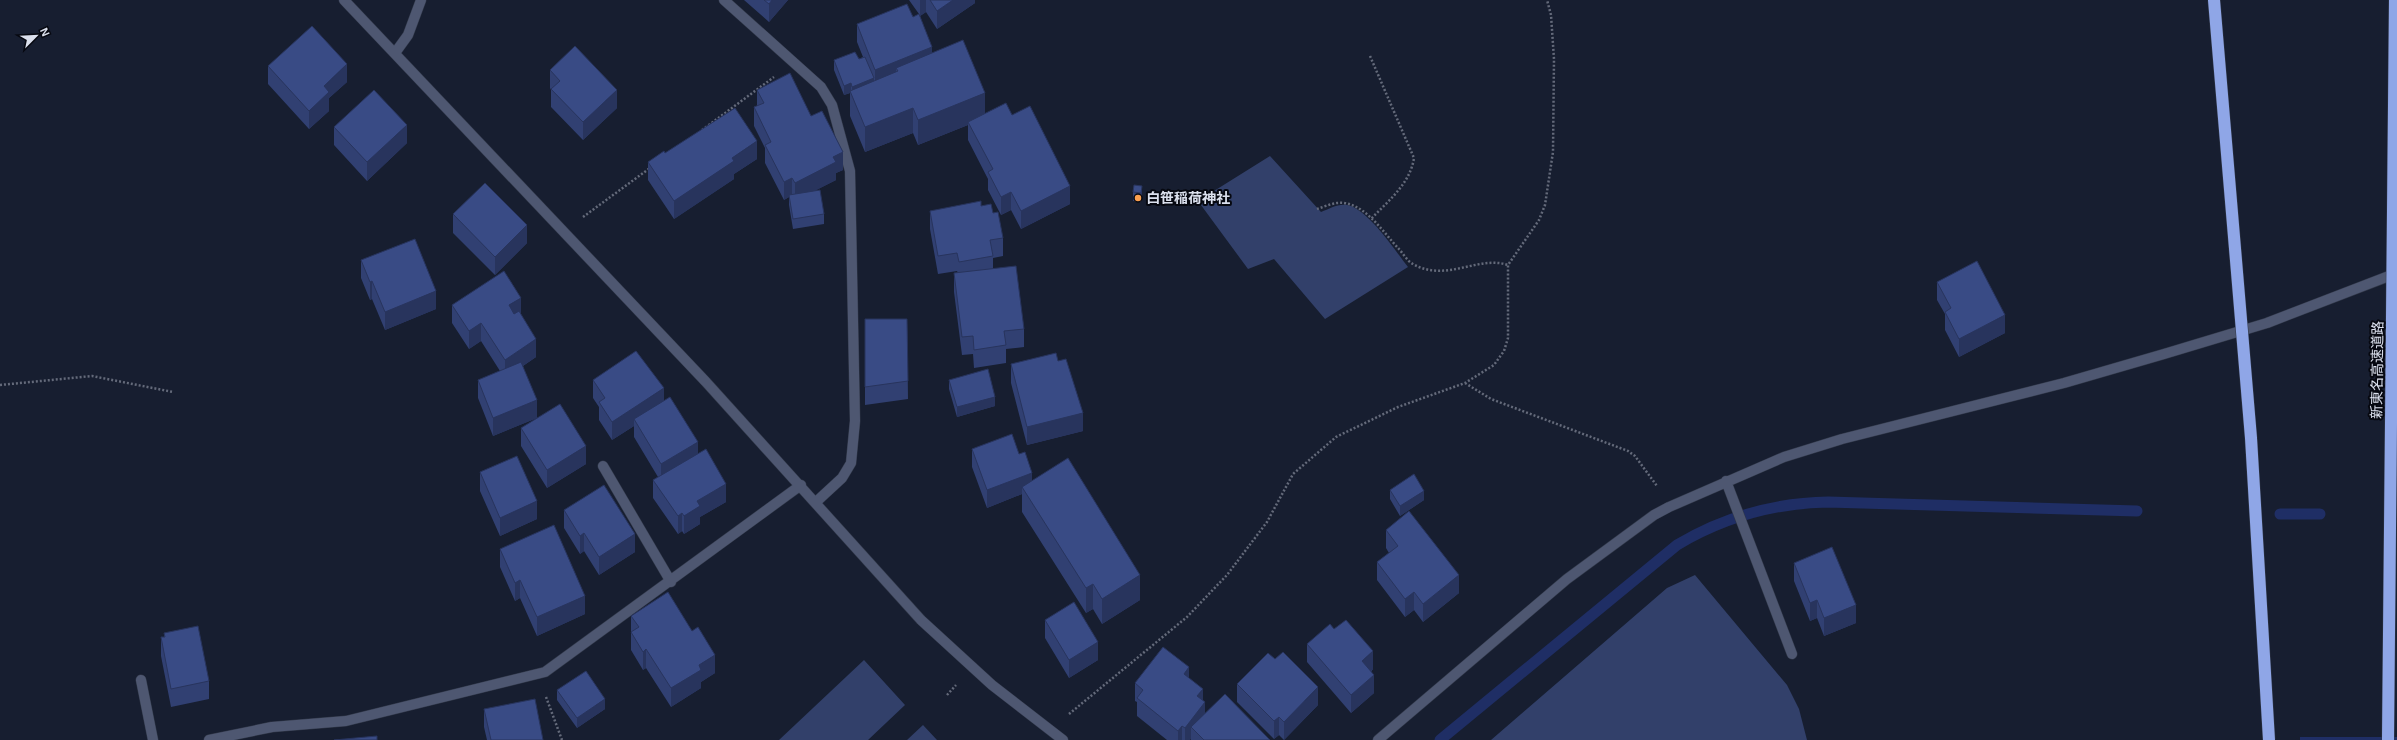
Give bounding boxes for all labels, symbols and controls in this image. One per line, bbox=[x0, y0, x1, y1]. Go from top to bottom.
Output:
north arrow bbox=[16, 16, 56, 56]
text: N bbox=[38, 26, 52, 38]
place label: 白笹稲荷神社 bbox=[1146, 190, 1230, 206]
marker: 白笹稲荷神社 bbox=[1133, 193, 1143, 203]
street label: 新東名高速道路 bbox=[2368, 321, 2386, 419]

